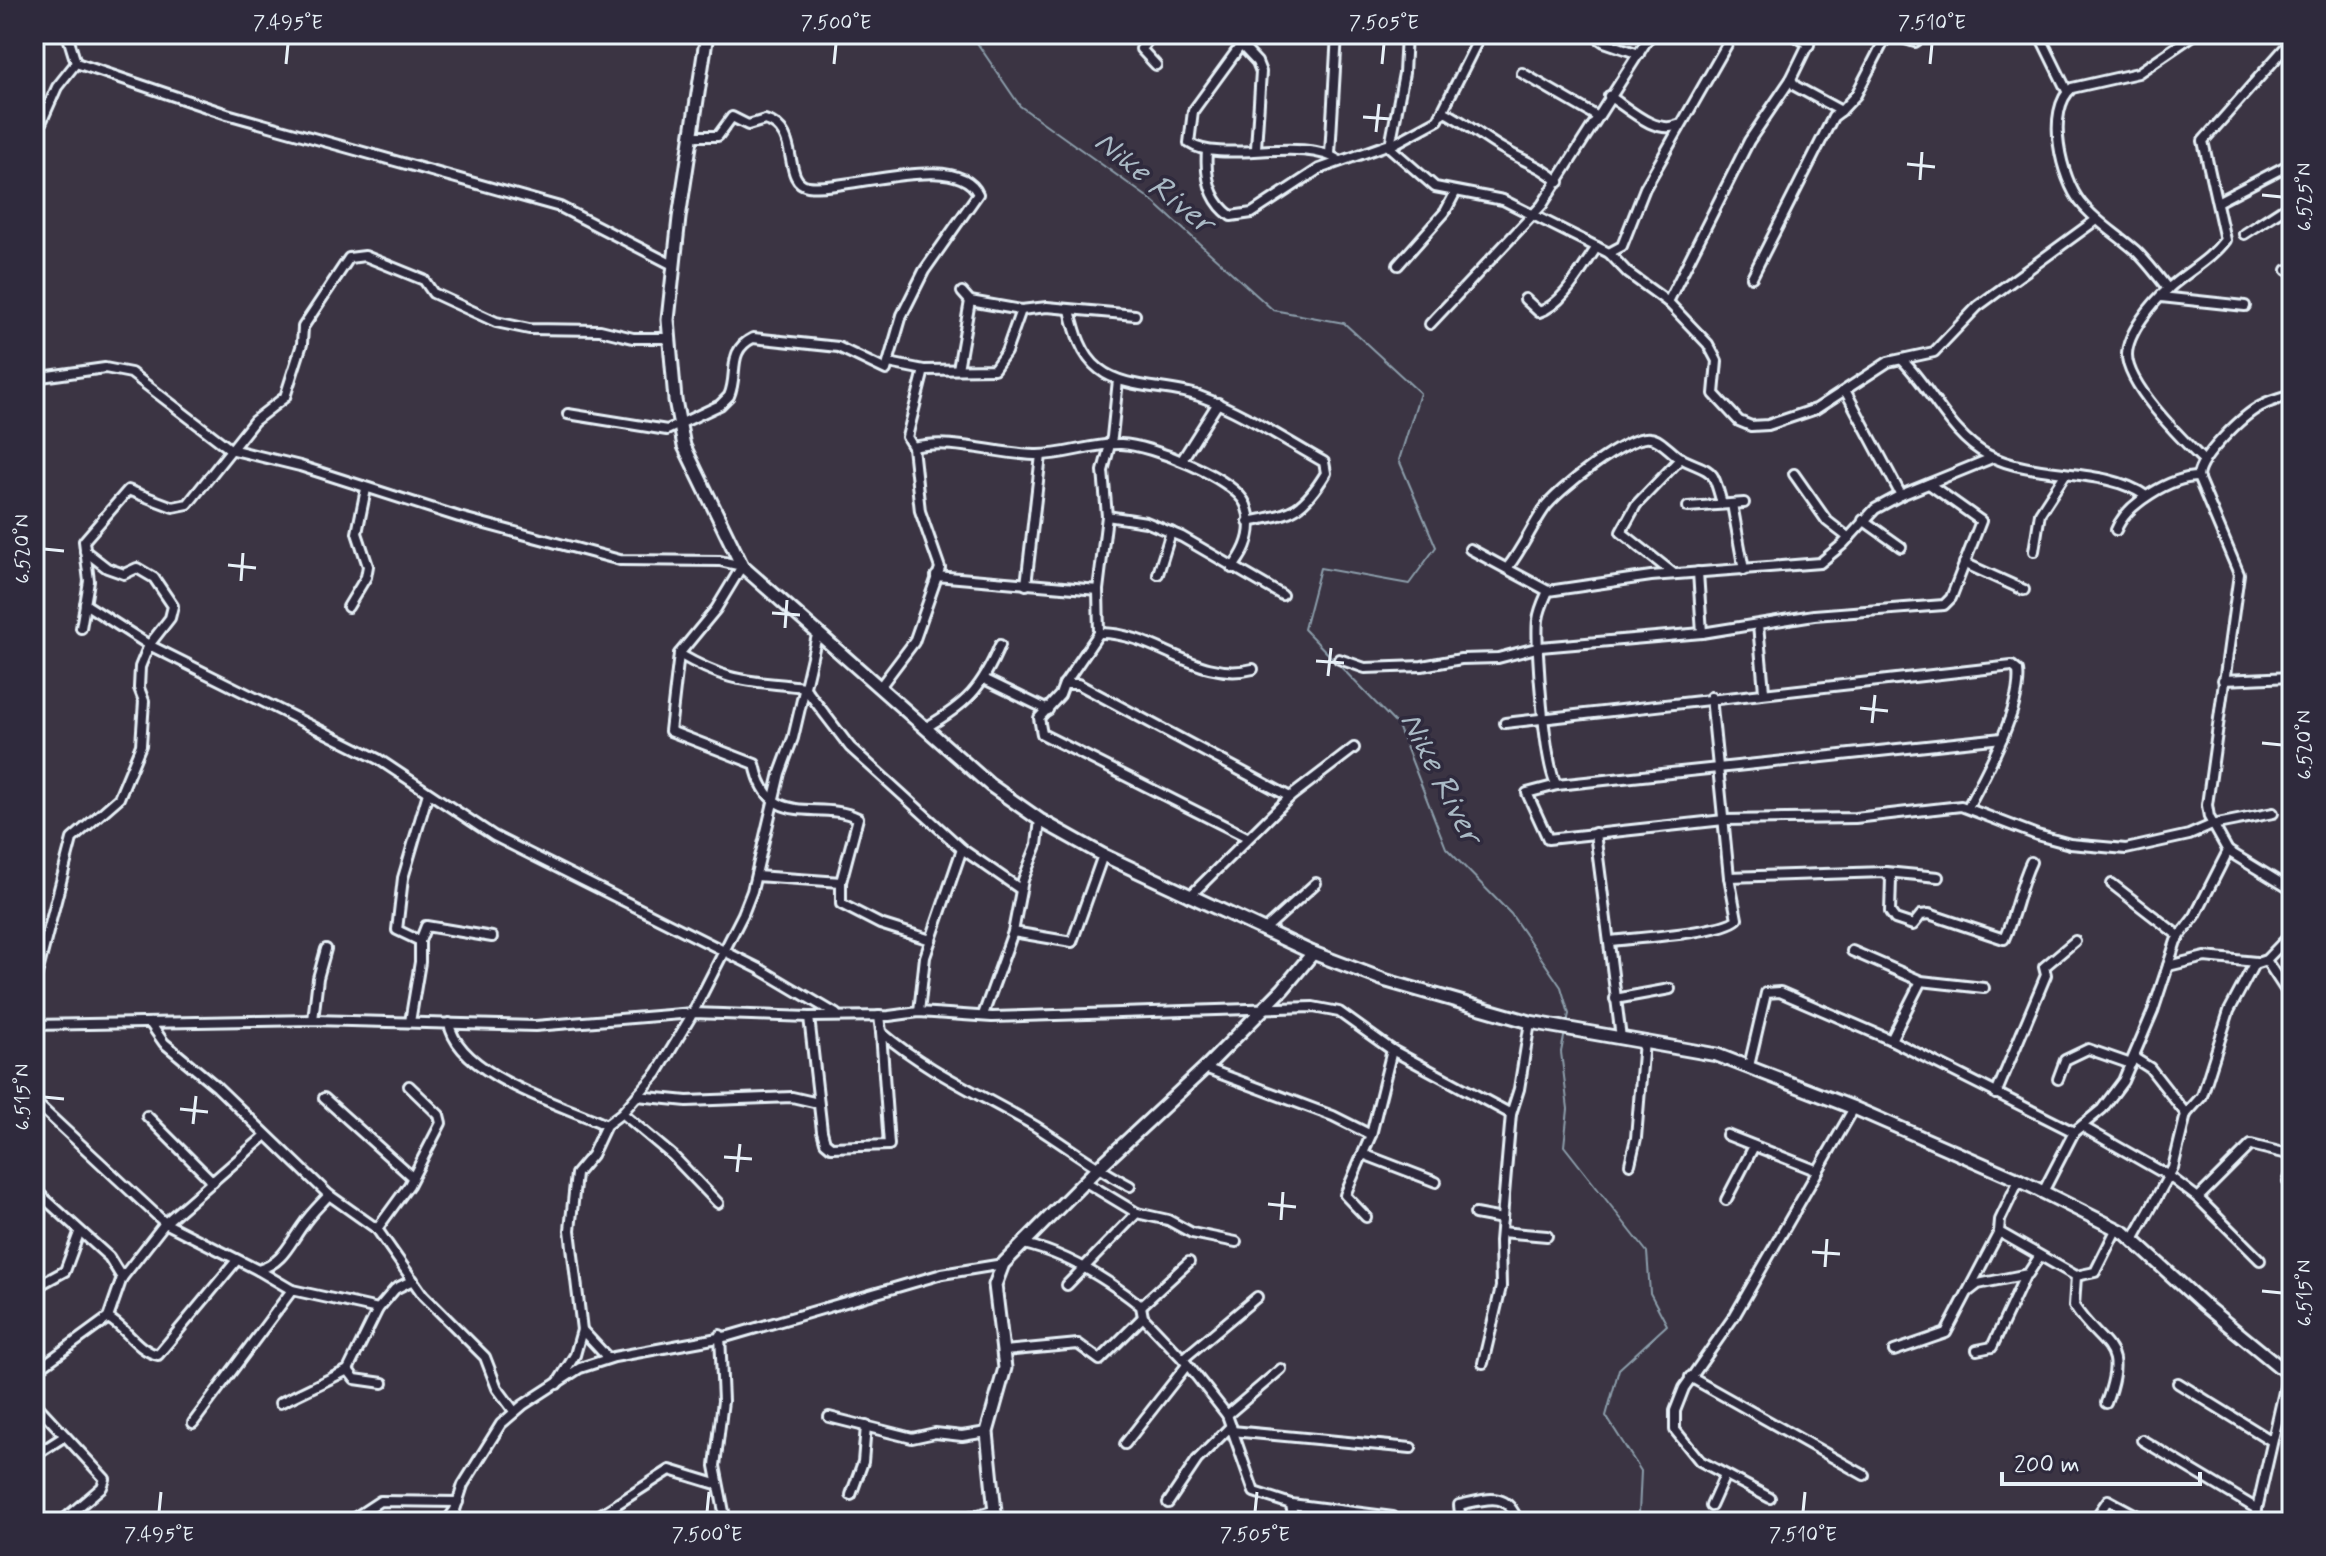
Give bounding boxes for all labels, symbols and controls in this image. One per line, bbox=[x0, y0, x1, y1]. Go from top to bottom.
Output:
text: 7.495°E bbox=[253, 10, 323, 37]
text: 7.500°E bbox=[801, 10, 871, 37]
text: 7.505°E bbox=[1349, 10, 1419, 37]
text: 7.510°E bbox=[1898, 10, 1966, 37]
water label: Nike River bbox=[1085, 121, 1226, 247]
text: 6.525°N bbox=[2292, 163, 2319, 231]
text: 6.520°N bbox=[10, 514, 37, 584]
water label: Nike River bbox=[1389, 705, 1493, 855]
text: 6.520°N bbox=[2292, 710, 2319, 780]
text: 6.515°N bbox=[10, 1064, 37, 1130]
text: 6.515°N bbox=[2292, 1260, 2319, 1326]
scale bar bbox=[2002, 1436, 2200, 1486]
text: 200 m bbox=[2014, 1450, 2080, 1481]
text: 7.495°E bbox=[124, 1522, 194, 1549]
text: 7.500°E bbox=[672, 1522, 742, 1549]
text: 7.505°E bbox=[1220, 1522, 1290, 1549]
text: 7.510°E bbox=[1769, 1522, 1837, 1549]

